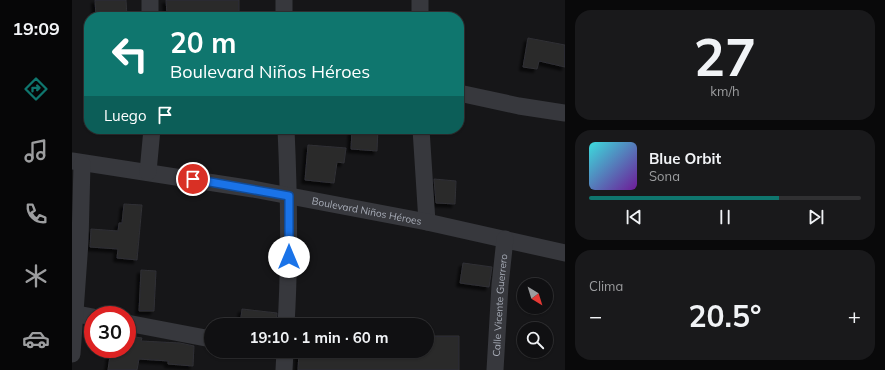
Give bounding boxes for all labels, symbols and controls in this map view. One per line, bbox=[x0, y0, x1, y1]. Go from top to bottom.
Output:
text: 19:09 bbox=[12, 17, 60, 40]
text: 27 bbox=[694, 24, 756, 89]
text: 20 m bbox=[170, 25, 236, 60]
icon: left bbox=[104, 28, 156, 80]
text: Boulevard Niños Héroes bbox=[170, 60, 370, 83]
icon: directions bbox=[22, 75, 50, 103]
text: km/h bbox=[710, 83, 740, 99]
icon: arrive bbox=[154, 104, 176, 126]
text: Luego bbox=[104, 106, 146, 125]
icon: music bbox=[22, 137, 50, 165]
text: Blue Orbit bbox=[649, 149, 721, 168]
pin bbox=[176, 162, 210, 196]
icon: arrive bbox=[182, 168, 204, 190]
text: Sona bbox=[649, 168, 680, 184]
street label: Boulevard Niños Héroes bbox=[311, 194, 423, 228]
icon: phone bbox=[22, 200, 50, 228]
icon: previous bbox=[623, 206, 645, 228]
icon: pause bbox=[714, 206, 736, 228]
icon: next bbox=[805, 206, 827, 228]
position arrow bbox=[268, 236, 310, 278]
street label: Calle Vicente Guerrero bbox=[490, 253, 510, 357]
icon: climate bbox=[22, 262, 50, 290]
north arrow bbox=[517, 278, 553, 314]
map controls bbox=[517, 278, 553, 358]
text: Clima bbox=[589, 278, 623, 294]
text: 20.5° bbox=[689, 297, 761, 335]
text: − bbox=[589, 302, 602, 330]
text: + bbox=[848, 302, 861, 330]
speed limit sign: 30 bbox=[84, 306, 136, 358]
button: search bbox=[517, 322, 553, 358]
icon: car bbox=[22, 325, 50, 353]
text: 19:10 · 1 min · 60 m bbox=[250, 328, 388, 347]

